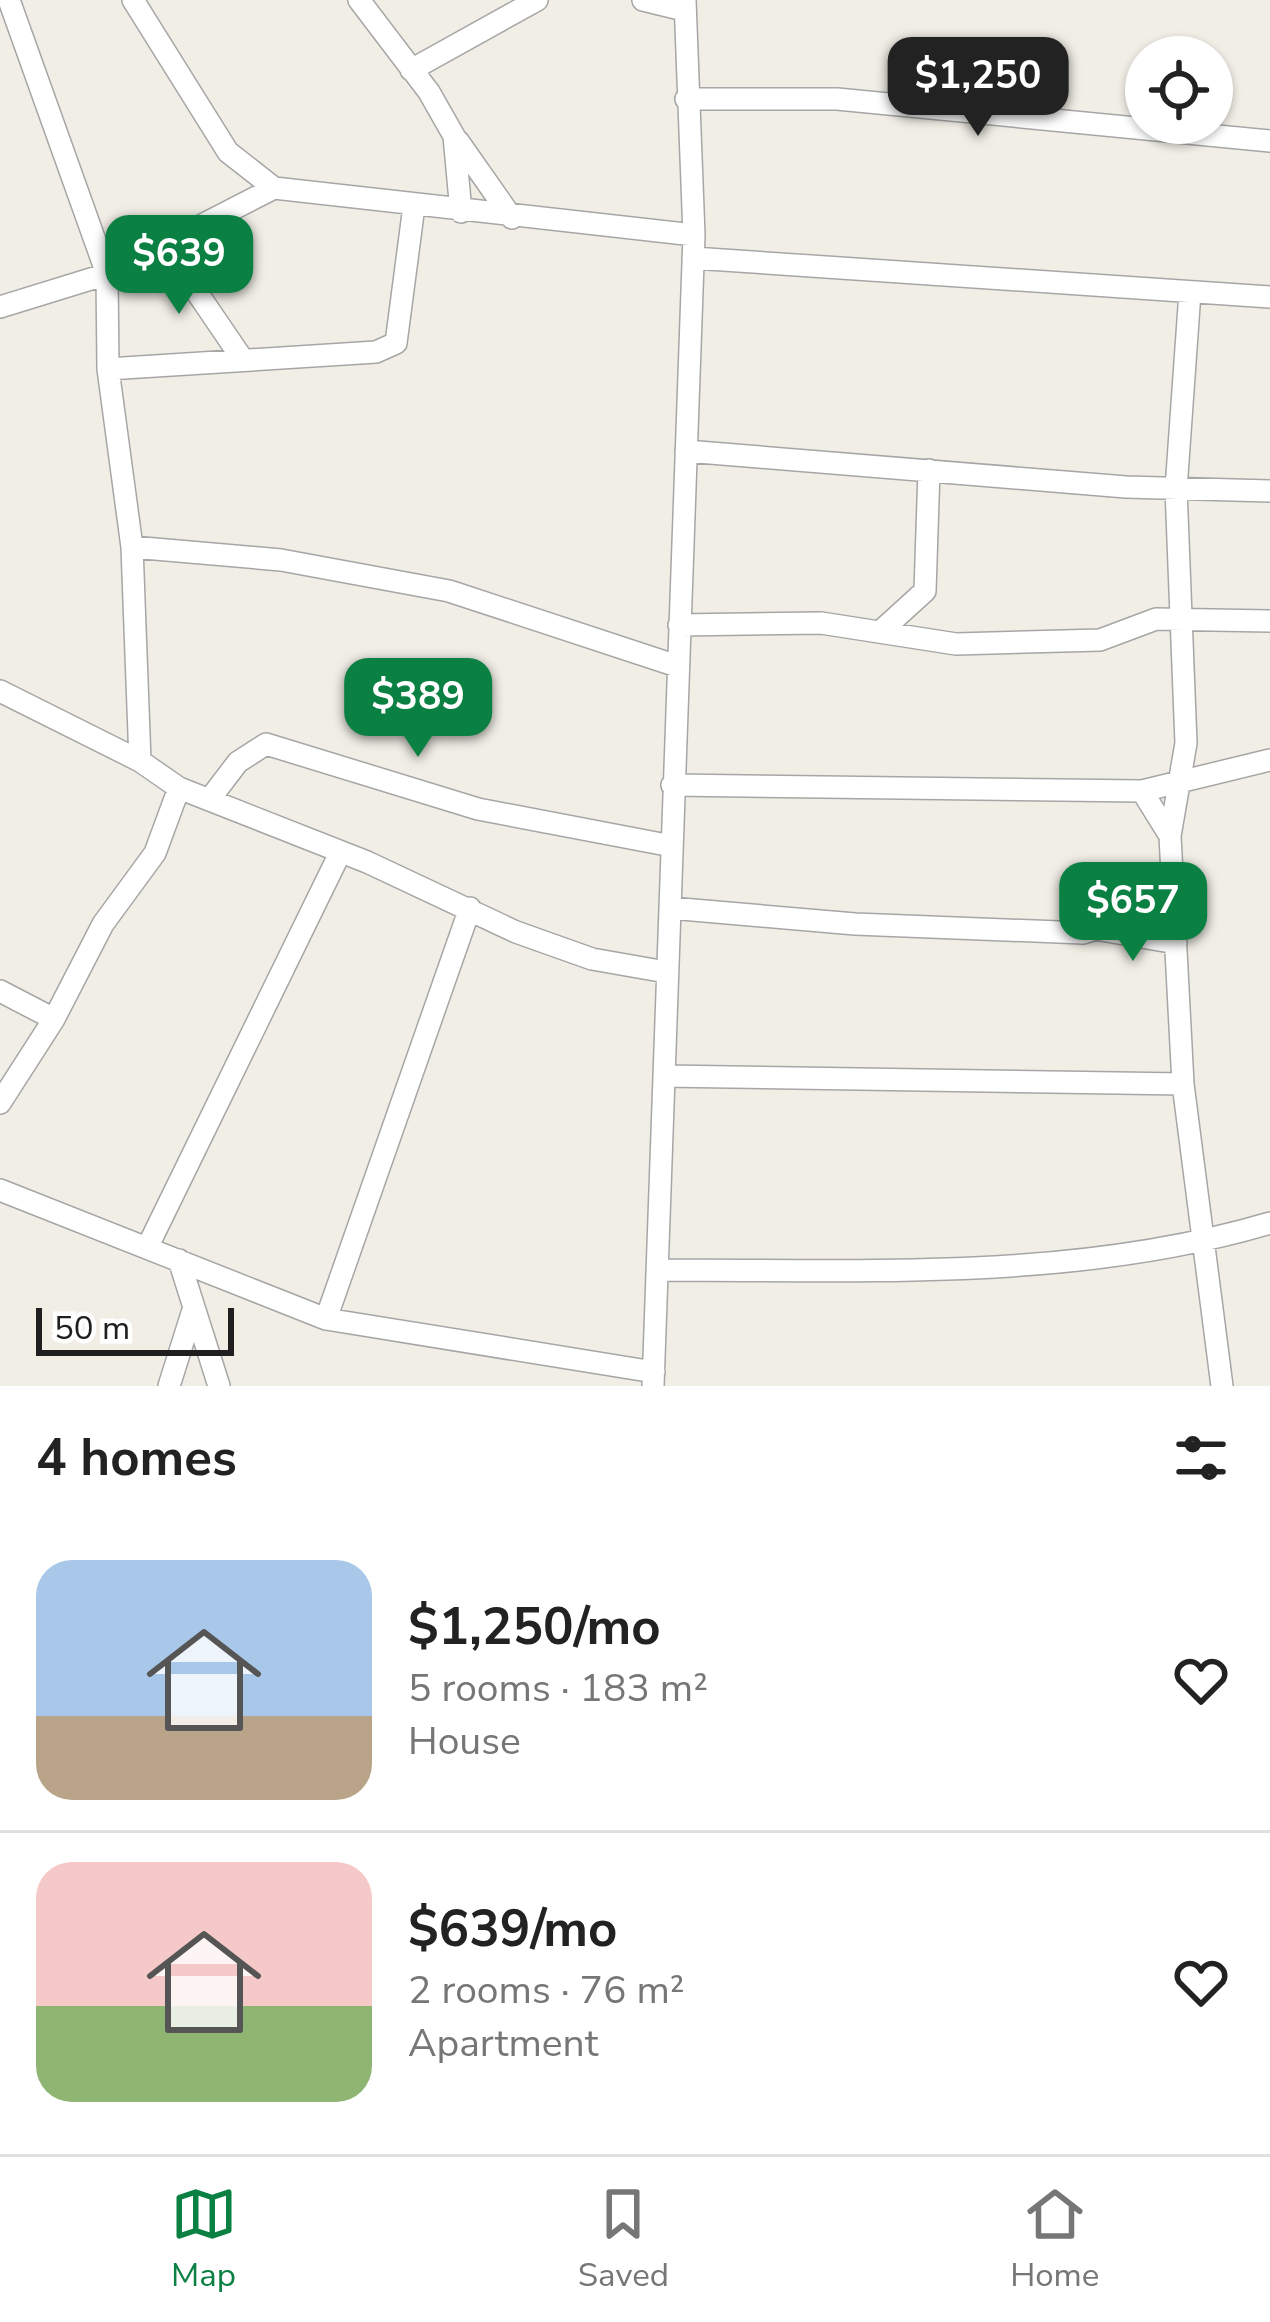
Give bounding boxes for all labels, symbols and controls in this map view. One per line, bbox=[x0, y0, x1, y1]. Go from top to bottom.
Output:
map controls bbox=[1125, 36, 1233, 144]
button: locate bbox=[1125, 36, 1233, 144]
pin: $1,250 bbox=[880, 37, 1076, 139]
text: $1,250 bbox=[915, 49, 1041, 102]
pin: $639 bbox=[108, 215, 250, 317]
text: $639 bbox=[132, 227, 226, 280]
pin: $389 bbox=[347, 658, 489, 760]
text: $389 bbox=[371, 670, 465, 723]
pin: $657 bbox=[1062, 862, 1204, 964]
text: $657 bbox=[1086, 874, 1180, 927]
scale bar bbox=[36, 1302, 234, 1355]
text: 50 m bbox=[54, 1306, 130, 1351]
text: 4 homes bbox=[36, 1423, 237, 1493]
icon: filters bbox=[1168, 1425, 1234, 1491]
text: $1,250/mo bbox=[408, 1592, 661, 1662]
icon: home bbox=[132, 1608, 276, 1752]
icon: heart bbox=[1168, 1647, 1234, 1713]
text: 5 rooms · 183 m² bbox=[408, 1662, 708, 1715]
text: House bbox=[408, 1715, 521, 1768]
text: $639/mo bbox=[408, 1894, 617, 1964]
icon: home bbox=[132, 1910, 276, 2054]
icon: heart bbox=[1168, 1949, 1234, 2015]
text: 2 rooms · 76 m² bbox=[408, 1964, 685, 2017]
text: Apartment bbox=[408, 2017, 598, 2070]
tab: Map bbox=[171, 2181, 237, 2298]
tab: Saved bbox=[578, 2181, 669, 2298]
tab: Home bbox=[1010, 2181, 1099, 2298]

